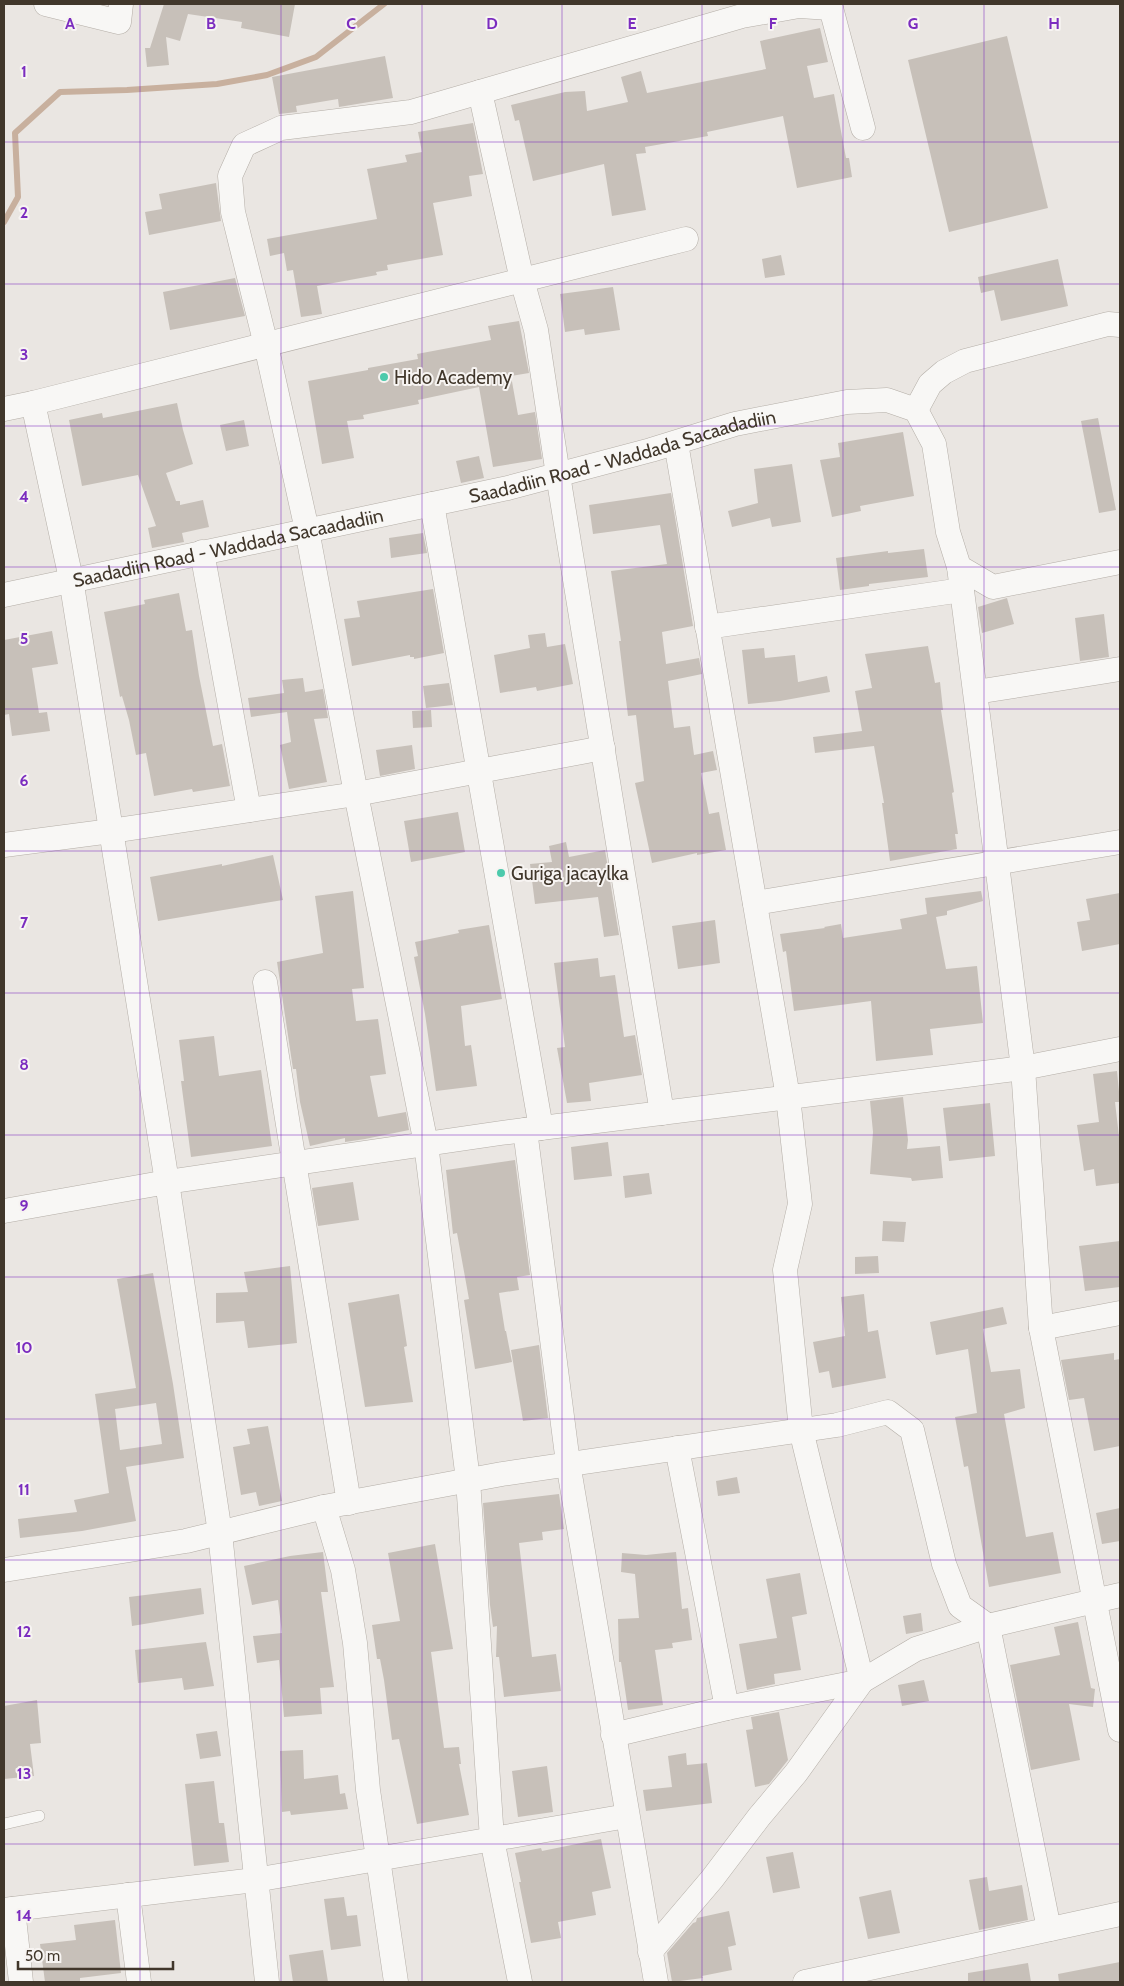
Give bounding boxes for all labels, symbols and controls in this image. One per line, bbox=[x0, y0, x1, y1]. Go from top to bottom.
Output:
text: A bbox=[65, 14, 75, 33]
text: B bbox=[206, 14, 216, 33]
text: C bbox=[346, 14, 356, 33]
text: D bbox=[486, 14, 498, 33]
text: E bbox=[627, 14, 637, 33]
text: F bbox=[769, 14, 778, 33]
text: G bbox=[908, 14, 918, 33]
text: H bbox=[1048, 14, 1060, 33]
text: 1 bbox=[21, 62, 27, 81]
text: 2 bbox=[20, 203, 28, 222]
text: 3 bbox=[20, 345, 28, 364]
place label: Hido Academy bbox=[394, 366, 512, 389]
marker: Hido Academy bbox=[378, 371, 390, 383]
street label: Saadadiin Road - Waddada Sacaadadiin bbox=[467, 405, 778, 508]
text: 4 bbox=[19, 487, 29, 506]
street label: Saadadiin Road - Waddada Sacaadadiin bbox=[71, 504, 386, 592]
text: 5 bbox=[20, 629, 28, 648]
text: 6 bbox=[20, 771, 29, 790]
place label: Guriga jacaylka bbox=[511, 862, 629, 885]
marker: Guriga jacaylka bbox=[495, 867, 507, 879]
text: 7 bbox=[20, 913, 29, 932]
text: 8 bbox=[19, 1055, 29, 1074]
text: 9 bbox=[20, 1196, 29, 1215]
text: 10 bbox=[15, 1338, 33, 1357]
text: 11 bbox=[18, 1480, 30, 1499]
text: 12 bbox=[17, 1622, 31, 1641]
text: 13 bbox=[17, 1764, 31, 1783]
text: 14 bbox=[16, 1906, 32, 1925]
scale bar bbox=[18, 1938, 172, 1970]
text: 50 m bbox=[25, 1947, 60, 1965]

